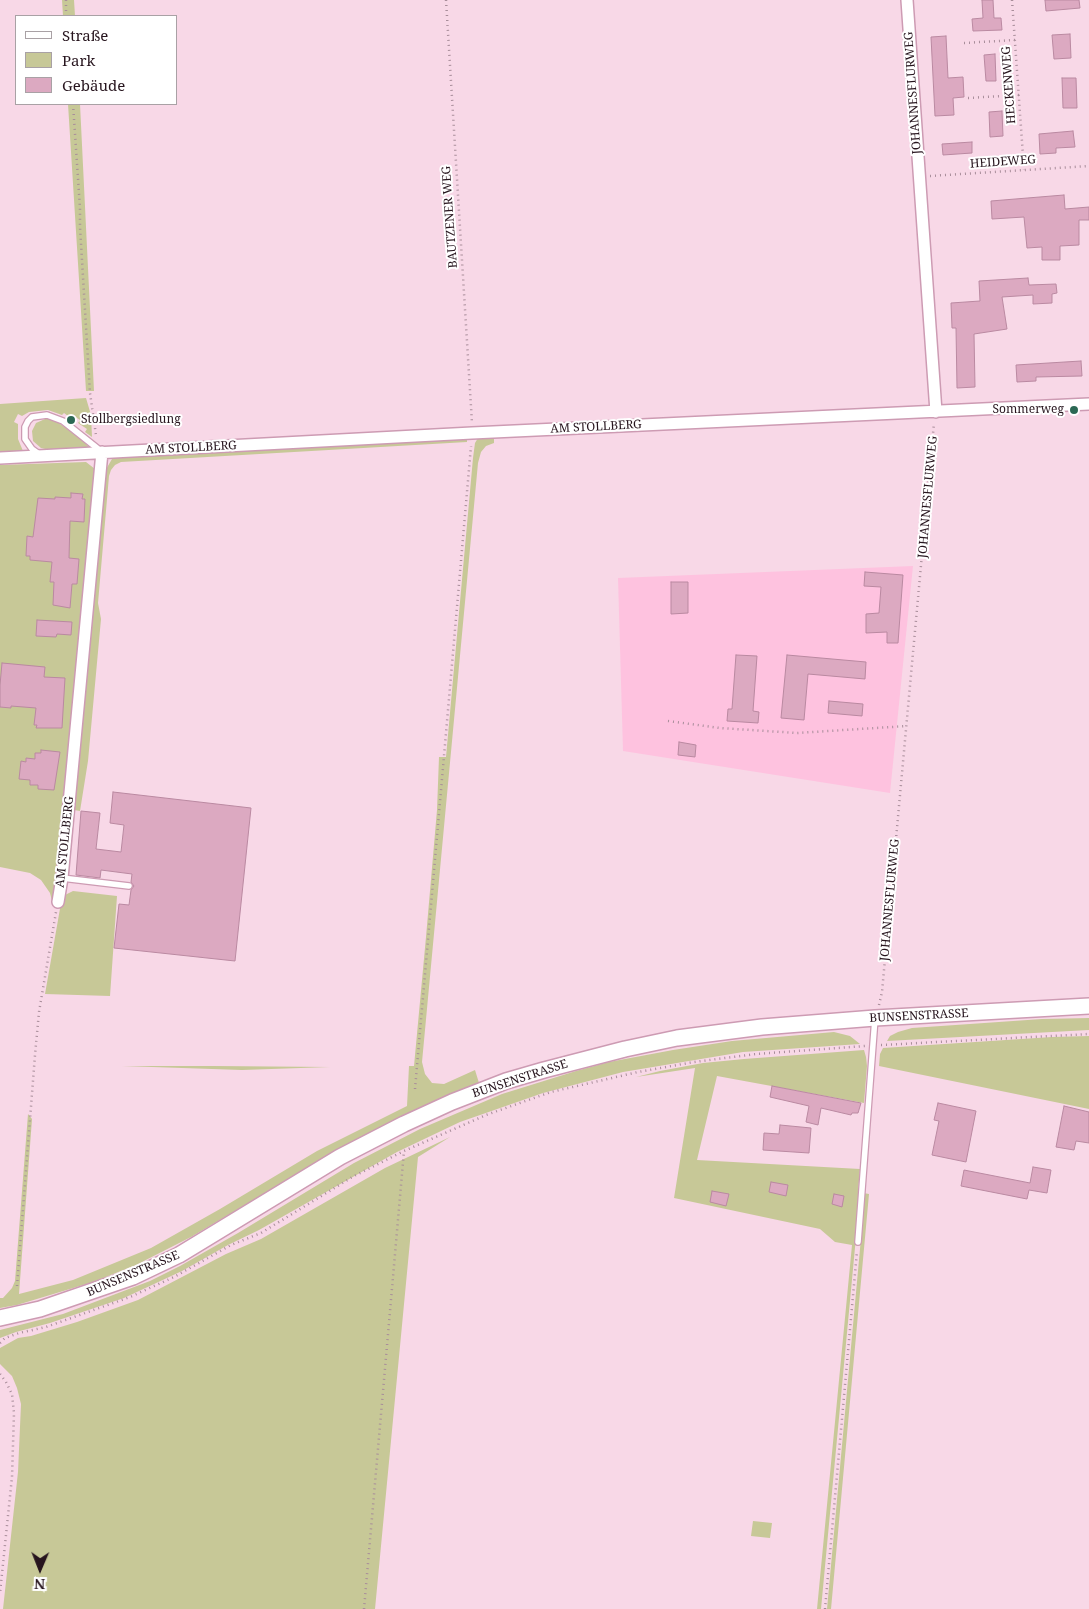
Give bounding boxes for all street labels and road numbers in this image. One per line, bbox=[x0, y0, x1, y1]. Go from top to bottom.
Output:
street label: JOHANNESFLURWEG bbox=[902, 31, 924, 155]
street label: HECKENWEG bbox=[999, 46, 1019, 124]
street label: HEIDEWEG bbox=[970, 153, 1036, 171]
street label: BAUTZENER WEG bbox=[439, 165, 461, 269]
street label: AM STOLLBERG bbox=[550, 417, 642, 437]
street label: JOHANNESFLURWEG bbox=[915, 435, 941, 559]
street label: AM STOLLBERG bbox=[145, 438, 237, 458]
street label: AM STOLLBERG bbox=[53, 796, 77, 888]
street label: JOHANNESFLURWEG bbox=[877, 838, 903, 962]
street label: BUNSENSTRASSE bbox=[869, 1006, 969, 1026]
street label: BUNSENSTRASSE bbox=[471, 1057, 569, 1101]
street label: BUNSENSTRASSE bbox=[84, 1248, 182, 1300]

